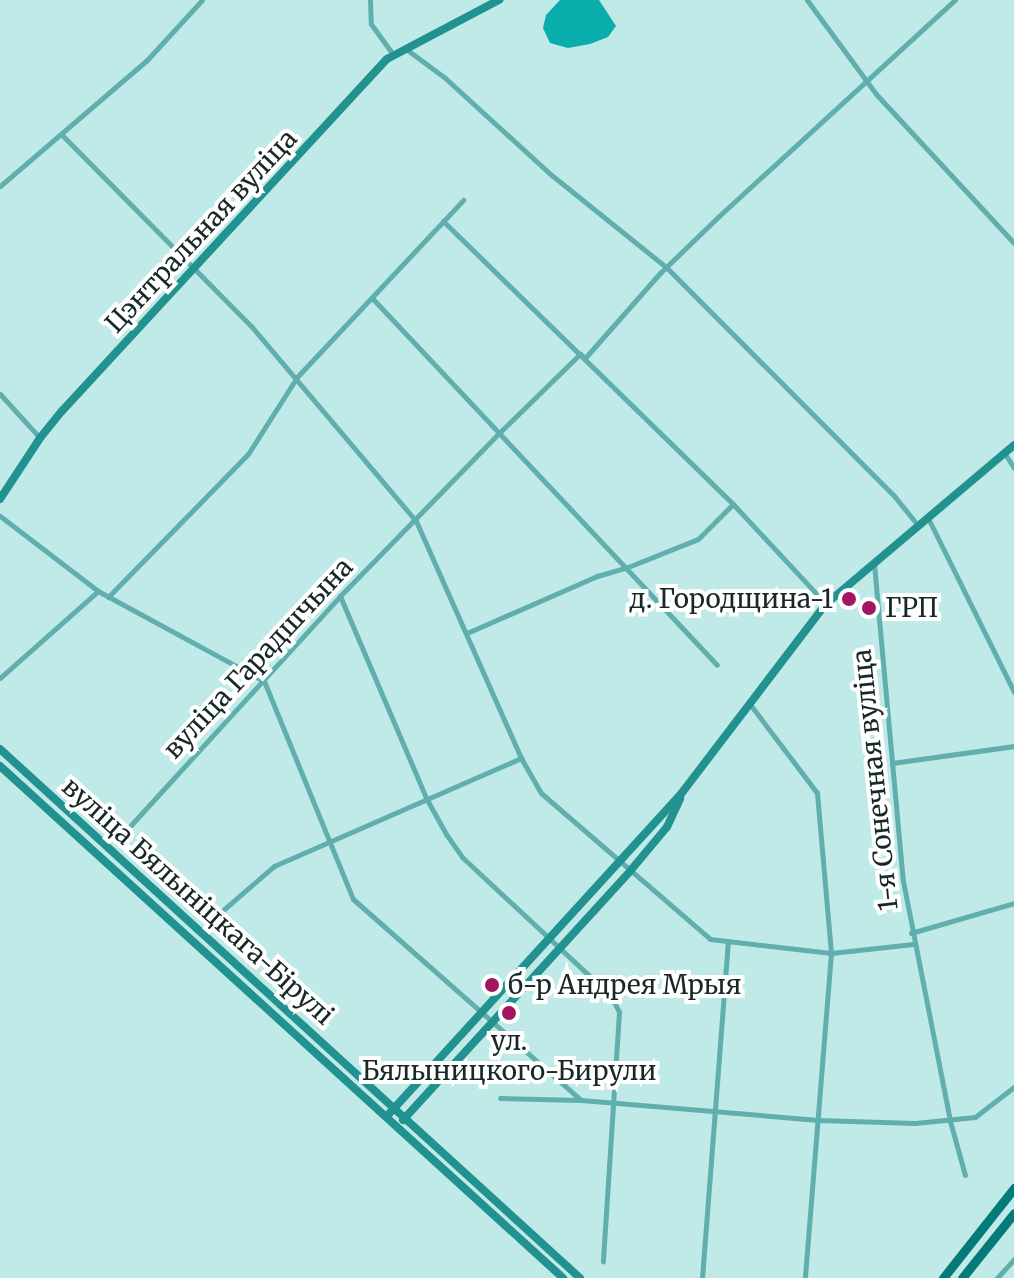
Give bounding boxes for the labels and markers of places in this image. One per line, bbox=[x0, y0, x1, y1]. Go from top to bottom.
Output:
place label: д. Городщина-1 bbox=[630, 583, 833, 615]
marker: д. Городщина-1 bbox=[840, 590, 858, 608]
place label: ГРП bbox=[885, 592, 938, 624]
marker: ГРП bbox=[860, 599, 878, 617]
place label: б-р Андрея Мрыя bbox=[508, 969, 741, 1001]
marker: б-р Андрея Мрыя bbox=[483, 976, 501, 994]
marker: ул. Бялыницкого-Бирули bbox=[500, 1004, 518, 1022]
place label: ул. Бялыницкого-Бирули bbox=[362, 1025, 656, 1086]

